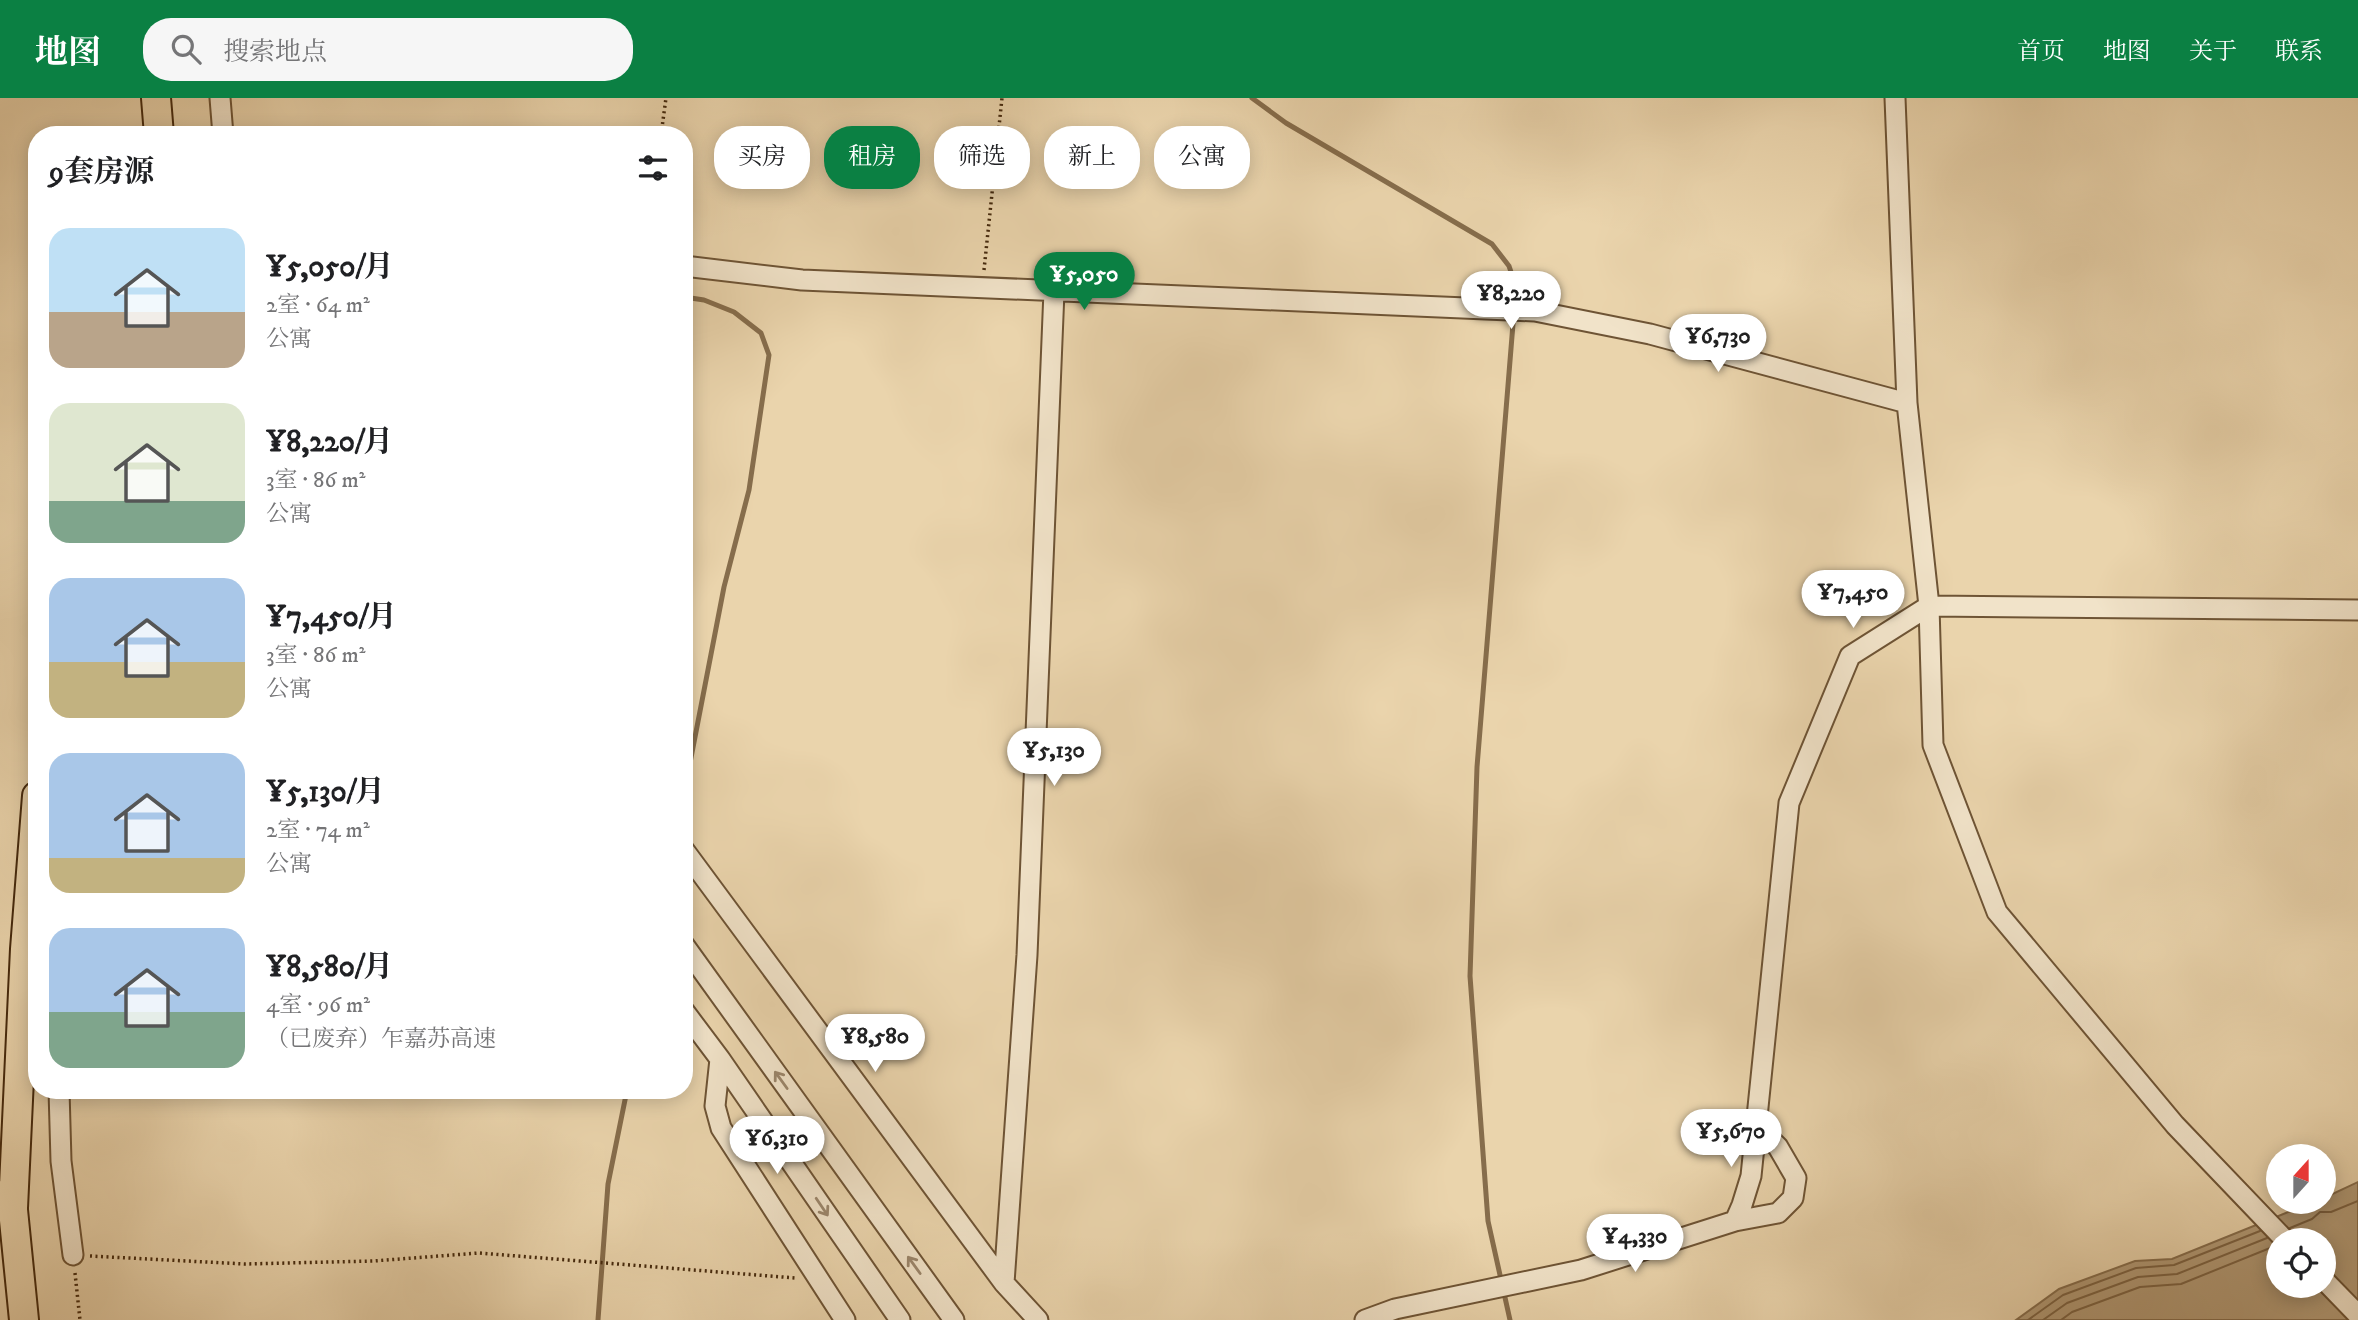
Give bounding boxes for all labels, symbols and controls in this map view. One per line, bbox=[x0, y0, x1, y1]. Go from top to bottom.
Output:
search box bbox=[143, 18, 633, 81]
icon: search bbox=[167, 30, 205, 68]
text: 地图 bbox=[35, 33, 101, 74]
text: 搜索地点 bbox=[223, 36, 327, 69]
text: 首页 bbox=[2017, 37, 2065, 67]
text: 地图 bbox=[2103, 37, 2151, 67]
text: 关于 bbox=[2189, 37, 2237, 67]
text: 联系 bbox=[2275, 37, 2323, 67]
chip: 买房 bbox=[714, 126, 810, 189]
chip: 租房 bbox=[824, 126, 920, 189]
chip: 筛选 bbox=[934, 126, 1030, 189]
chip: 新上 bbox=[1044, 126, 1140, 189]
chip: 公寓 bbox=[1154, 126, 1250, 189]
icon: filters bbox=[634, 149, 672, 187]
text: 9套房源 bbox=[49, 154, 154, 191]
text: ¥5,050/月 bbox=[266, 249, 394, 286]
pin: ¥5,050 bbox=[1027, 252, 1141, 312]
icon: home bbox=[105, 256, 189, 340]
text: ¥5,050 bbox=[1050, 260, 1118, 289]
pin: ¥8,220 bbox=[1454, 272, 1568, 331]
text: ¥8,220 bbox=[1477, 279, 1545, 308]
text: 2室 · 64 m² bbox=[266, 291, 370, 320]
pin: ¥6,730 bbox=[1661, 314, 1775, 374]
text: ¥6,730 bbox=[1685, 322, 1751, 351]
text: 公寓 bbox=[266, 325, 312, 354]
text: ¥8,220/月 bbox=[266, 424, 393, 461]
icon: home bbox=[105, 431, 189, 515]
text: 3室 · 86 m² bbox=[266, 466, 365, 495]
text: 公寓 bbox=[266, 500, 312, 529]
pin: ¥7,450 bbox=[1796, 570, 1910, 630]
text: ¥7,450 bbox=[1818, 578, 1888, 607]
text: ¥7,450/月 bbox=[266, 599, 397, 636]
icon: home bbox=[105, 606, 189, 690]
text: 3室 · 86 m² bbox=[266, 641, 365, 670]
text: 公寓 bbox=[266, 675, 312, 704]
pin: ¥5,130 bbox=[997, 728, 1111, 788]
text: ¥5,130 bbox=[1023, 736, 1085, 765]
text: ¥5,130/月 bbox=[266, 774, 385, 811]
icon: home bbox=[105, 781, 189, 865]
text: 2室 · 74 m² bbox=[266, 816, 370, 845]
text: 公寓 bbox=[266, 850, 312, 879]
text: ¥8,580/月 bbox=[266, 949, 393, 986]
icon: home bbox=[105, 956, 189, 1040]
text: 4室 · 96 m² bbox=[266, 991, 370, 1020]
pin: ¥8,580 bbox=[818, 1014, 932, 1074]
text: ¥8,580 bbox=[841, 1022, 909, 1051]
text: （已废弃）乍嘉苏高速 bbox=[266, 1025, 496, 1054]
one-way arrow bbox=[774, 1071, 789, 1090]
pin: ¥5,670 bbox=[1674, 1110, 1788, 1169]
pin: ¥6,310 bbox=[720, 1116, 834, 1176]
text: ¥5,670 bbox=[1697, 1117, 1765, 1146]
text: ¥6,310 bbox=[746, 1124, 808, 1153]
north arrow bbox=[2266, 1144, 2336, 1214]
map controls bbox=[2266, 1144, 2336, 1298]
one-way arrow bbox=[815, 1197, 829, 1216]
pin: ¥4,330 bbox=[1578, 1214, 1692, 1274]
text: ¥4,330 bbox=[1603, 1222, 1667, 1251]
button: locate bbox=[2266, 1228, 2336, 1298]
one-way arrow bbox=[907, 1256, 921, 1275]

